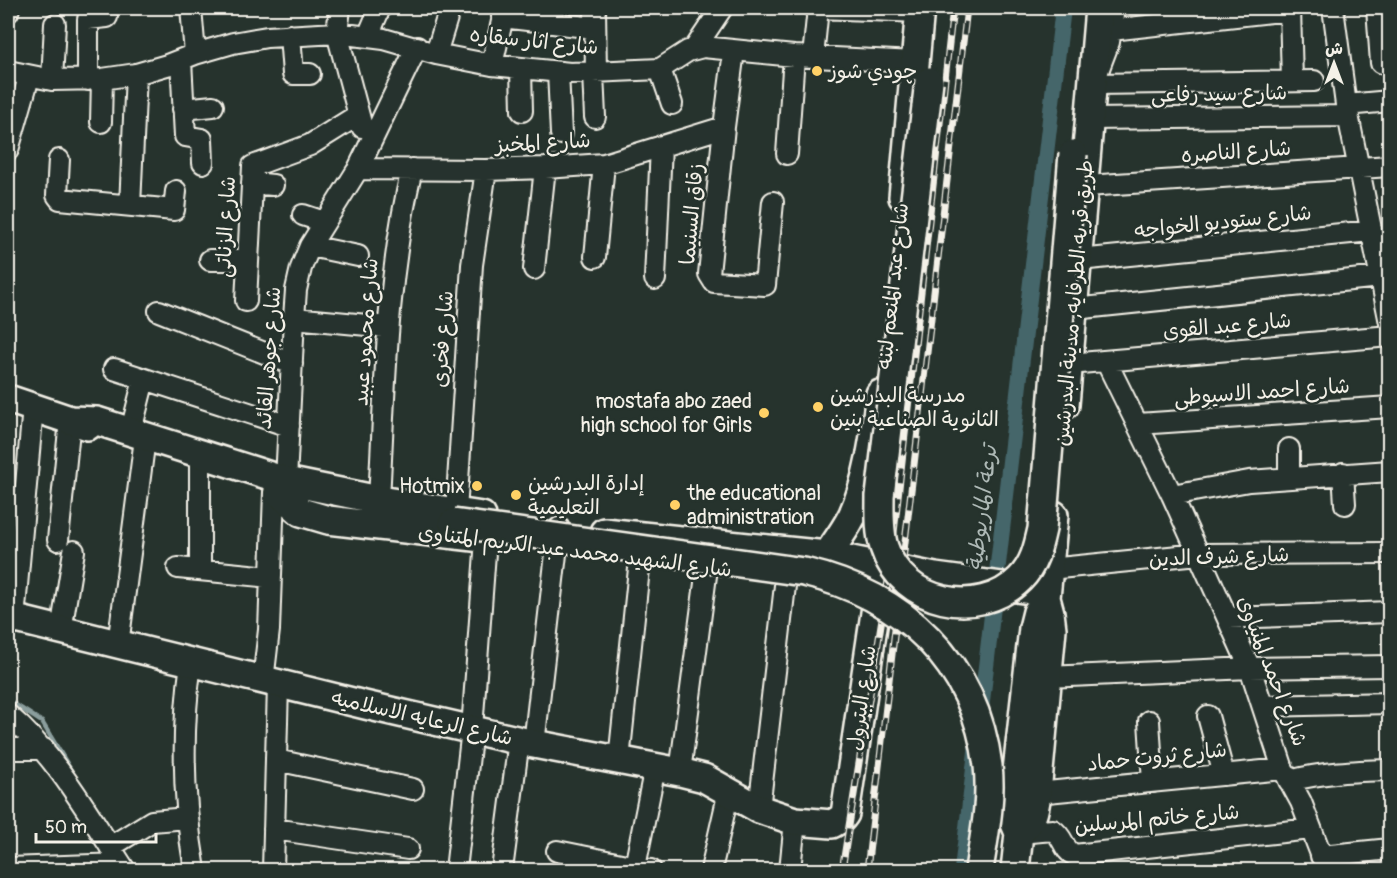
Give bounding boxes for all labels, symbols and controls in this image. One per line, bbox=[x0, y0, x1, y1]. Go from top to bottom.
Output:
street label: شارع اثار سقاره bbox=[468, 21, 600, 62]
north arrow bbox=[1304, 33, 1364, 93]
text: ش bbox=[1325, 39, 1343, 59]
place label: چودي شوز bbox=[827, 58, 917, 86]
marker: چودي شوز bbox=[810, 64, 824, 78]
street label: شارع سيد رفاعى bbox=[1151, 79, 1287, 110]
street label: شارع المخبز bbox=[493, 127, 591, 160]
street label: شارع الناصره bbox=[1180, 135, 1292, 170]
street label: طريق قريه الطرفايه, مدينة البدرشين bbox=[1048, 159, 1100, 447]
street label: زقاق السنيما bbox=[674, 162, 710, 266]
street label: شارع الزناتى bbox=[210, 176, 243, 279]
street label: شارع ستوديو الخواجه bbox=[1133, 199, 1313, 246]
street label: شارع عبد المنعم لبنه bbox=[871, 201, 917, 371]
street label: شارع محمود عبيد bbox=[347, 257, 386, 407]
street label: شارع جوهر القائد bbox=[251, 286, 288, 430]
street label: شارع فخرى bbox=[426, 290, 461, 388]
street label: شارع عبد القوى bbox=[1162, 307, 1292, 346]
street label: شارع احمد الاسيوطى bbox=[1173, 372, 1351, 413]
place label: مدرسة البدرشين الثانوية الصناعية بنين bbox=[830, 382, 999, 433]
place label: mostafa abo zaed high school for Girls bbox=[581, 388, 753, 439]
marker: مدرسة البدرشين الثانوية الصناعية بنين bbox=[811, 400, 825, 414]
marker: mostafa abo zaed high school for Girls bbox=[757, 406, 771, 420]
water label: ترعة الماريوطية bbox=[960, 440, 1004, 572]
place label: إدارة البدرشين التعليمية bbox=[528, 470, 644, 521]
place label: Hotmix bbox=[399, 473, 465, 500]
marker: Hotmix bbox=[470, 479, 484, 493]
place label: the educational administration bbox=[686, 480, 821, 531]
marker: إدارة البدرشين التعليمية bbox=[509, 488, 523, 502]
marker: the educational administration bbox=[668, 498, 682, 512]
street label: شارع الشهيد محمد عبد الكريم المتناوى bbox=[416, 518, 733, 586]
street label: شارع شرف الدين bbox=[1148, 541, 1290, 574]
street label: شارع احمد المنياوى bbox=[1230, 592, 1313, 751]
street label: شارع البترول bbox=[841, 644, 884, 753]
street label: شارع الرعايه الاسلاميه bbox=[328, 684, 515, 753]
street label: شارع ثروت حماد bbox=[1086, 736, 1228, 779]
street label: شارع خاتم المرسلين bbox=[1073, 798, 1241, 842]
scale bar bbox=[36, 806, 156, 844]
text: 50 m bbox=[45, 816, 87, 839]

